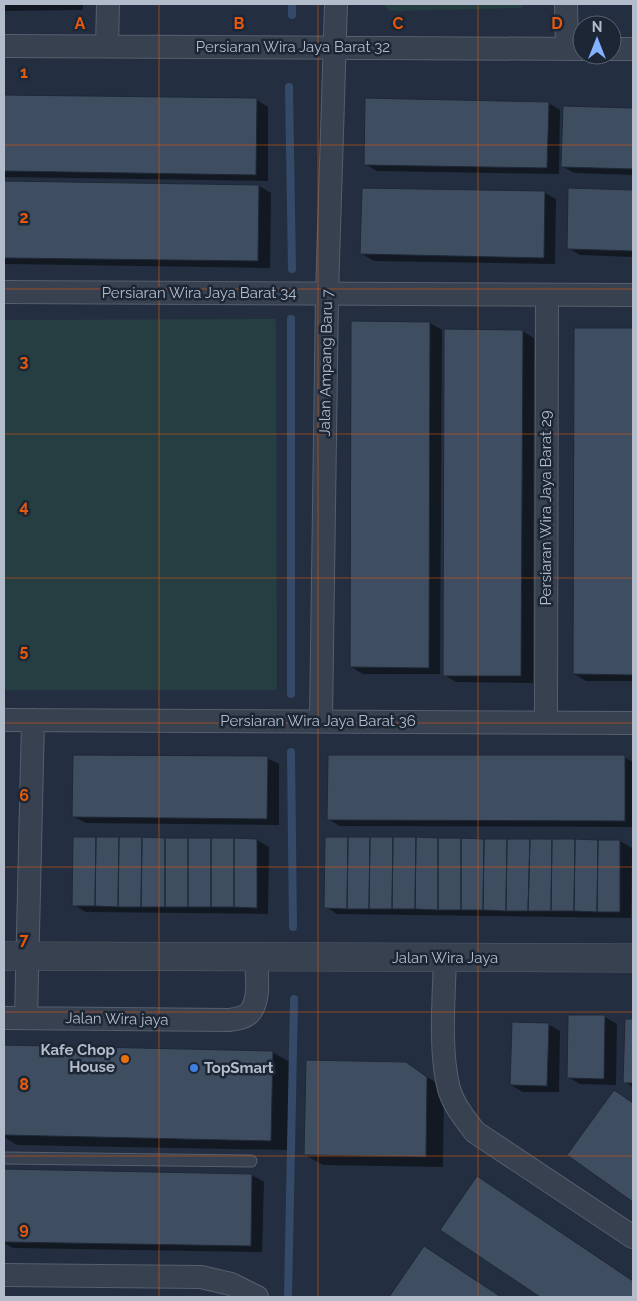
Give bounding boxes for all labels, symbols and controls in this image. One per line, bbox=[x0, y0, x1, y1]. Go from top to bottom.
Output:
text: A bbox=[75, 14, 86, 33]
text: B bbox=[234, 14, 245, 33]
text: C bbox=[393, 14, 404, 33]
text: D bbox=[551, 14, 563, 33]
north arrow bbox=[572, 15, 622, 65]
text: N bbox=[592, 19, 602, 35]
street label: Persiaran Wira Jaya Barat 32 bbox=[196, 38, 390, 56]
text: 1 bbox=[20, 63, 28, 82]
text: 2 bbox=[19, 208, 29, 227]
street label: Persiaran Wira Jaya Barat 34 bbox=[102, 284, 296, 302]
street label: Jalan Ampang Baru 7 bbox=[316, 289, 336, 437]
text: 3 bbox=[20, 352, 29, 371]
street label: Persiaran Wira Jaya Barat 29 bbox=[537, 410, 555, 606]
text: 4 bbox=[19, 497, 29, 516]
text: 5 bbox=[20, 641, 29, 660]
street label: Persiaran Wira Jaya Barat 36 bbox=[220, 712, 416, 730]
text: 6 bbox=[19, 786, 29, 805]
text: 7 bbox=[20, 930, 29, 949]
street label: Jalan Wira Jaya bbox=[392, 949, 498, 967]
street label: Jalan Wira jaya bbox=[65, 1009, 169, 1029]
place label: Kafe Chop House bbox=[40, 1041, 115, 1076]
marker: Kafe Chop House bbox=[119, 1053, 131, 1065]
place label: TopSmart bbox=[204, 1059, 274, 1077]
marker: TopSmart bbox=[188, 1062, 200, 1074]
text: 8 bbox=[19, 1075, 29, 1094]
text: 9 bbox=[19, 1219, 29, 1238]

